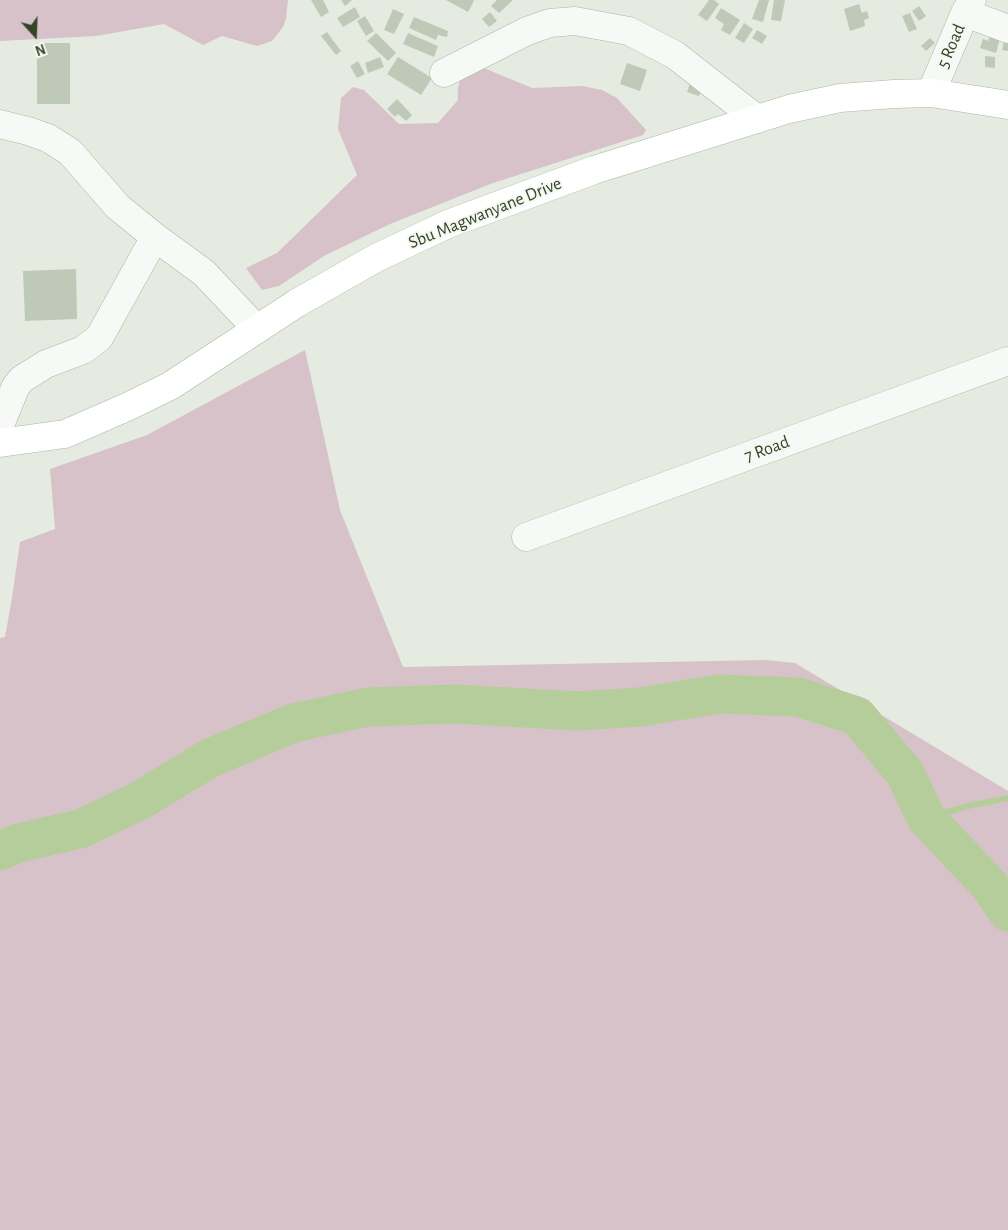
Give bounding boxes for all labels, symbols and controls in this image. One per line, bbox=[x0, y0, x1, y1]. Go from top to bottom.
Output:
north arrow bbox=[10, 10, 60, 60]
street label: 5 Road bbox=[932, 20, 970, 72]
text: N bbox=[33, 41, 47, 57]
street label: Sbu Magwanyane Drive bbox=[405, 172, 565, 254]
street label: 7 Road bbox=[742, 431, 792, 467]

